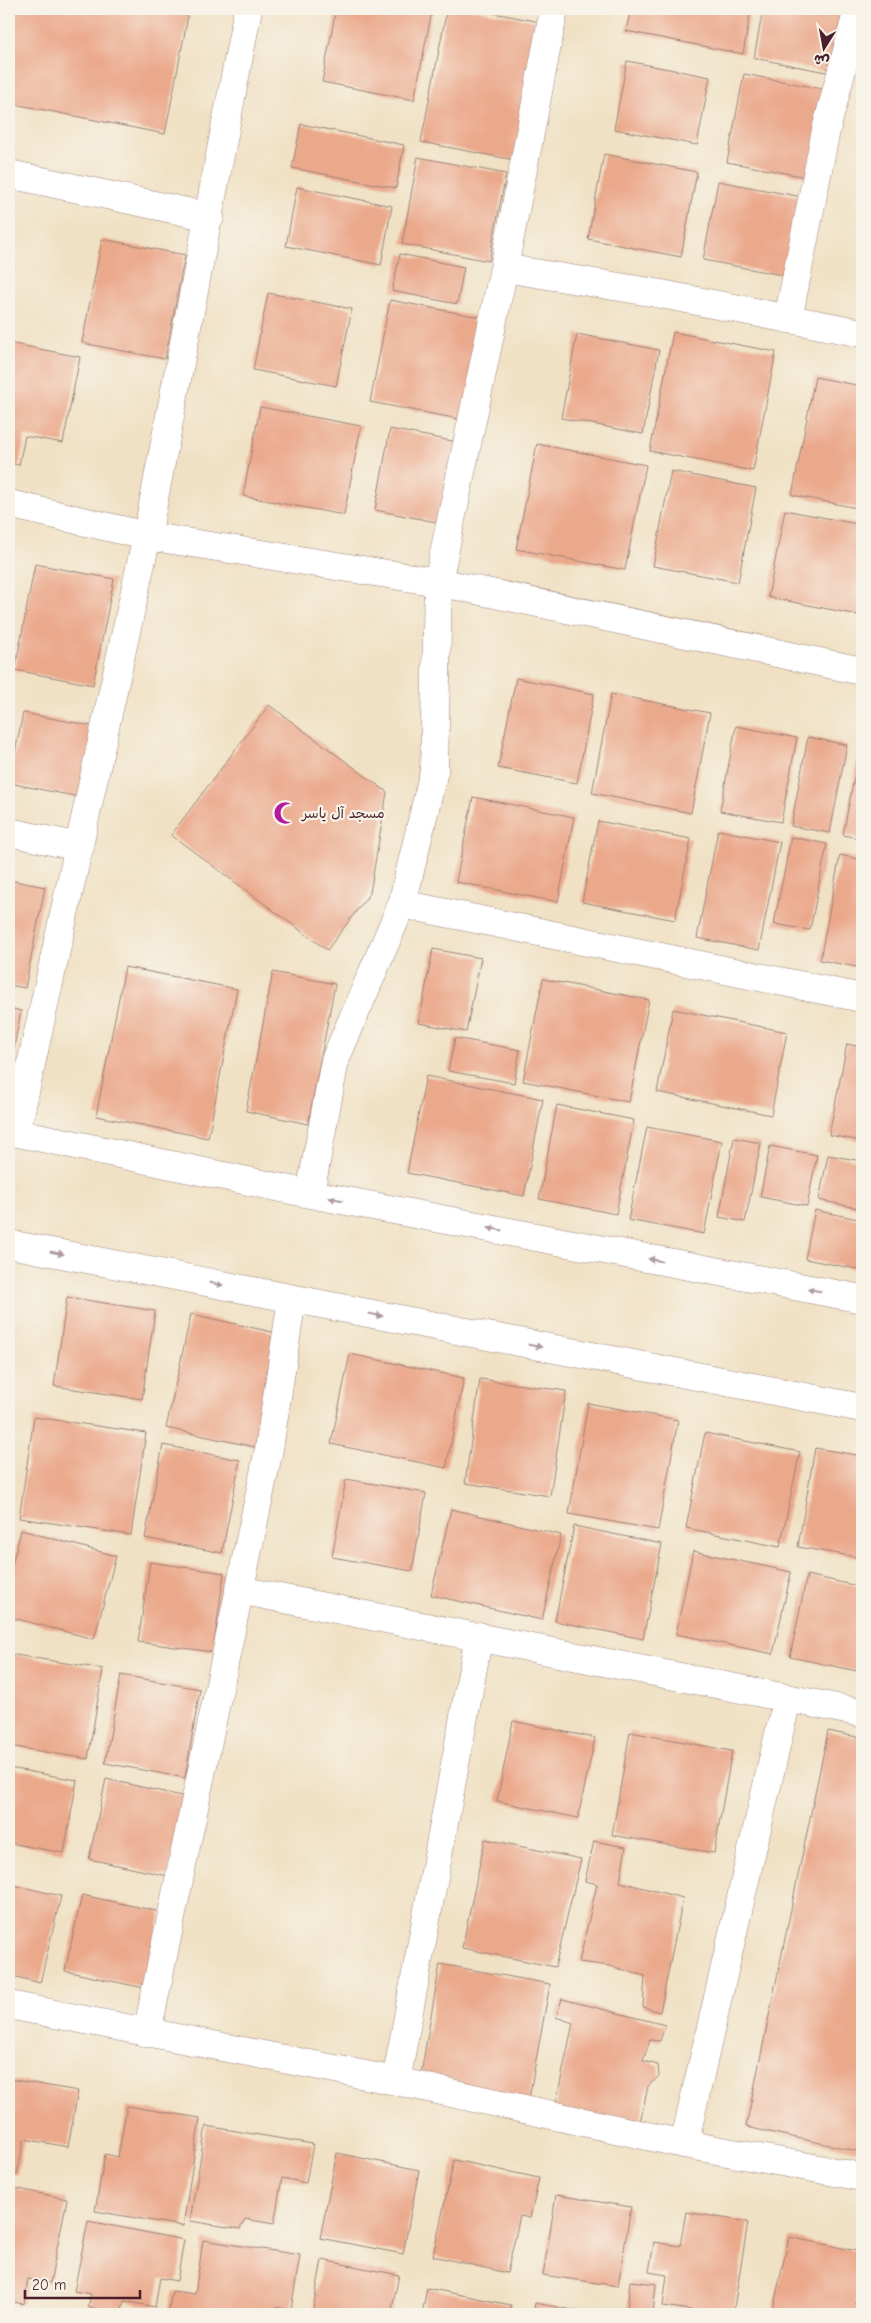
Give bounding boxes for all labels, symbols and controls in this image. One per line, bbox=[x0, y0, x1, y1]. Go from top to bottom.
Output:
north arrow bbox=[798, 22, 848, 72]
text: ش bbox=[812, 50, 831, 70]
mosque icon: مسجد آل ياسر bbox=[272, 800, 298, 826]
place label: مسجد آل ياسر bbox=[301, 805, 385, 822]
one-way arrow bbox=[327, 1194, 343, 1202]
one-way arrow bbox=[487, 1225, 503, 1233]
one-way arrow bbox=[49, 1249, 64, 1257]
one-way arrow bbox=[646, 1255, 662, 1263]
one-way arrow bbox=[208, 1281, 224, 1289]
one-way arrow bbox=[806, 1286, 822, 1294]
one-way arrow bbox=[368, 1312, 384, 1320]
one-way arrow bbox=[528, 1342, 544, 1350]
scale bar bbox=[25, 2268, 140, 2300]
text: 20 m bbox=[32, 2276, 66, 2294]

